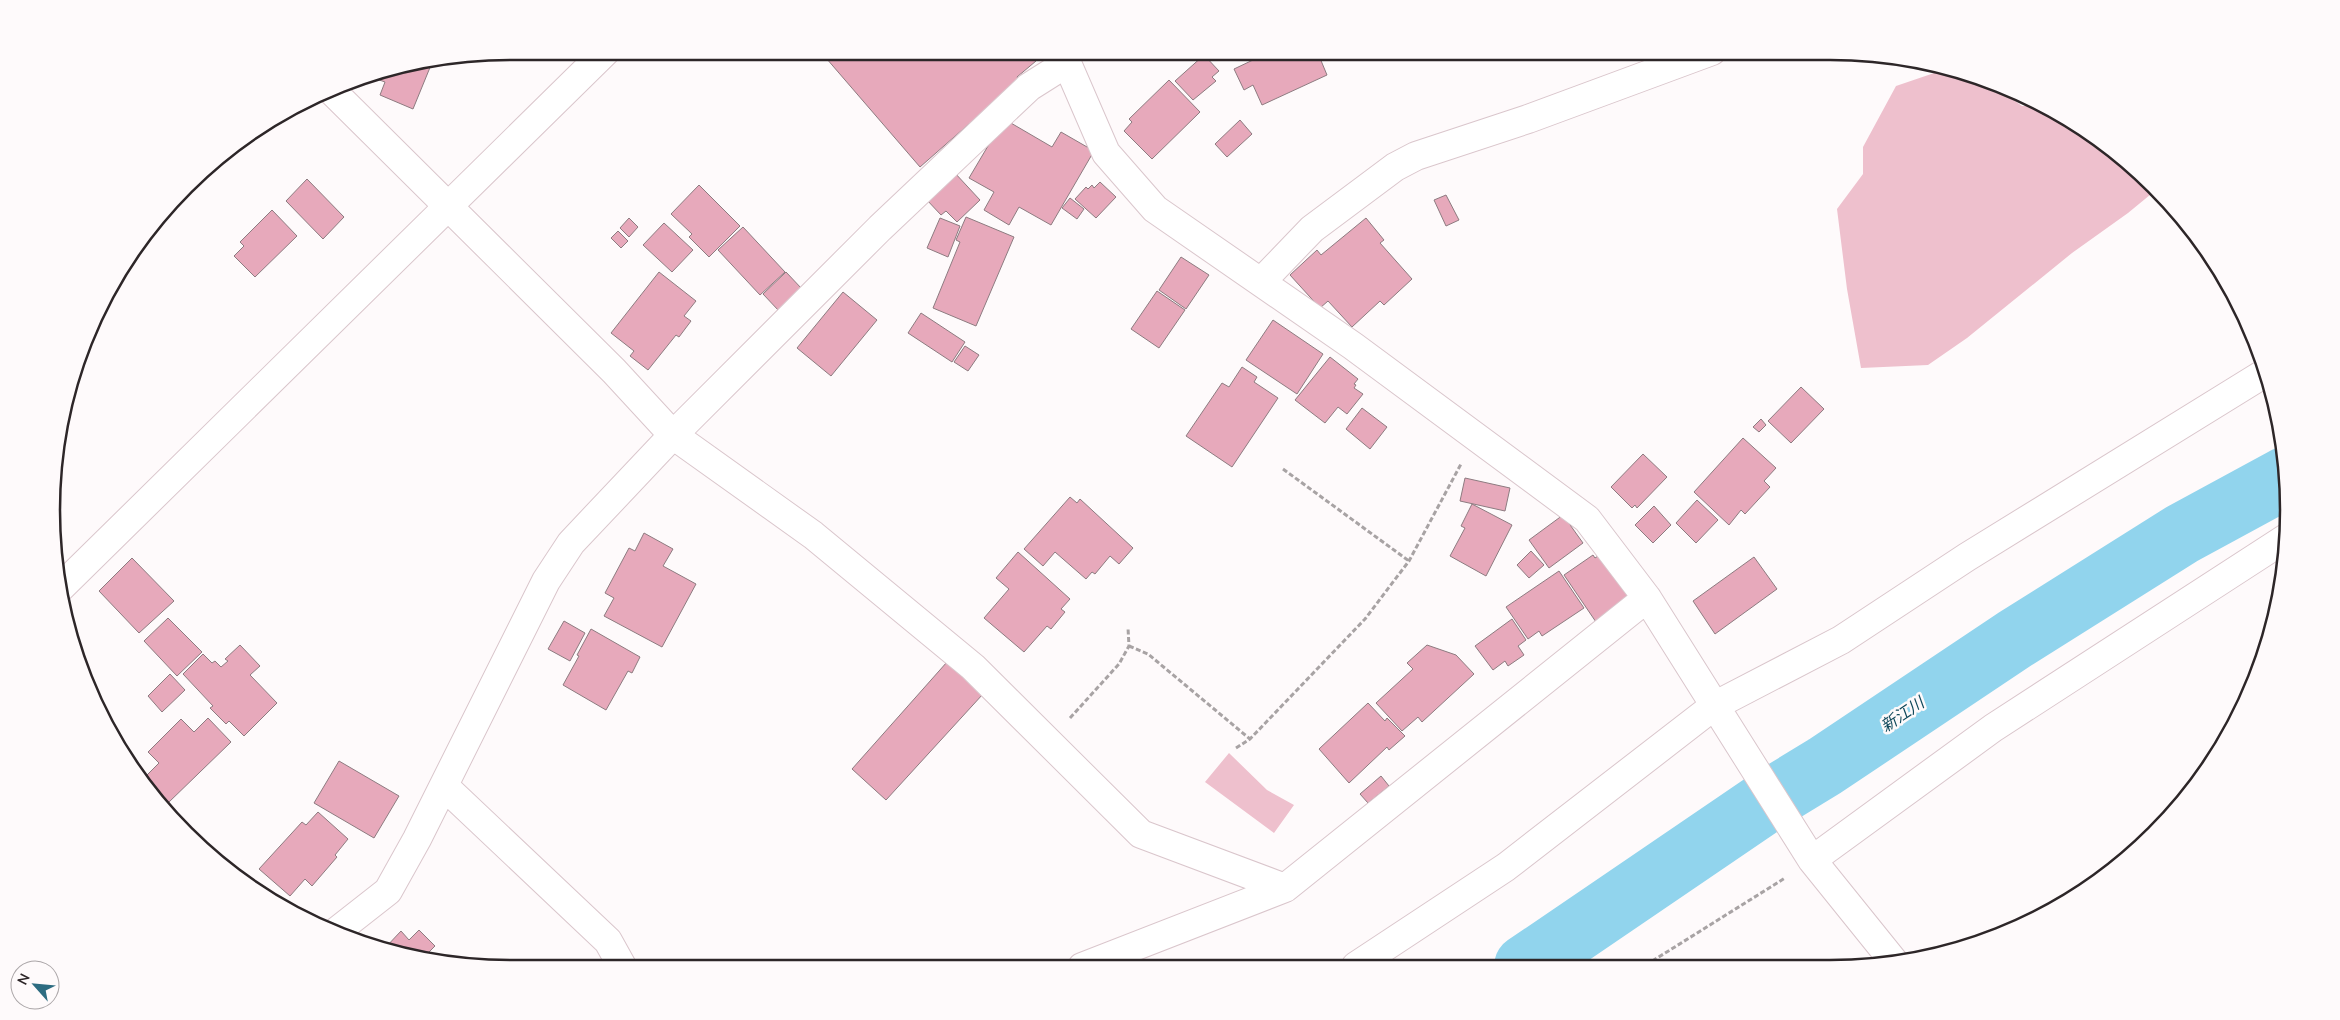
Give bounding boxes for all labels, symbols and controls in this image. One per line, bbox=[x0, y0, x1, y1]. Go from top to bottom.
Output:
water label: 新江川 bbox=[1877, 691, 1930, 737]
north arrow bbox=[10, 960, 60, 1010]
text: N bbox=[13, 970, 35, 988]

